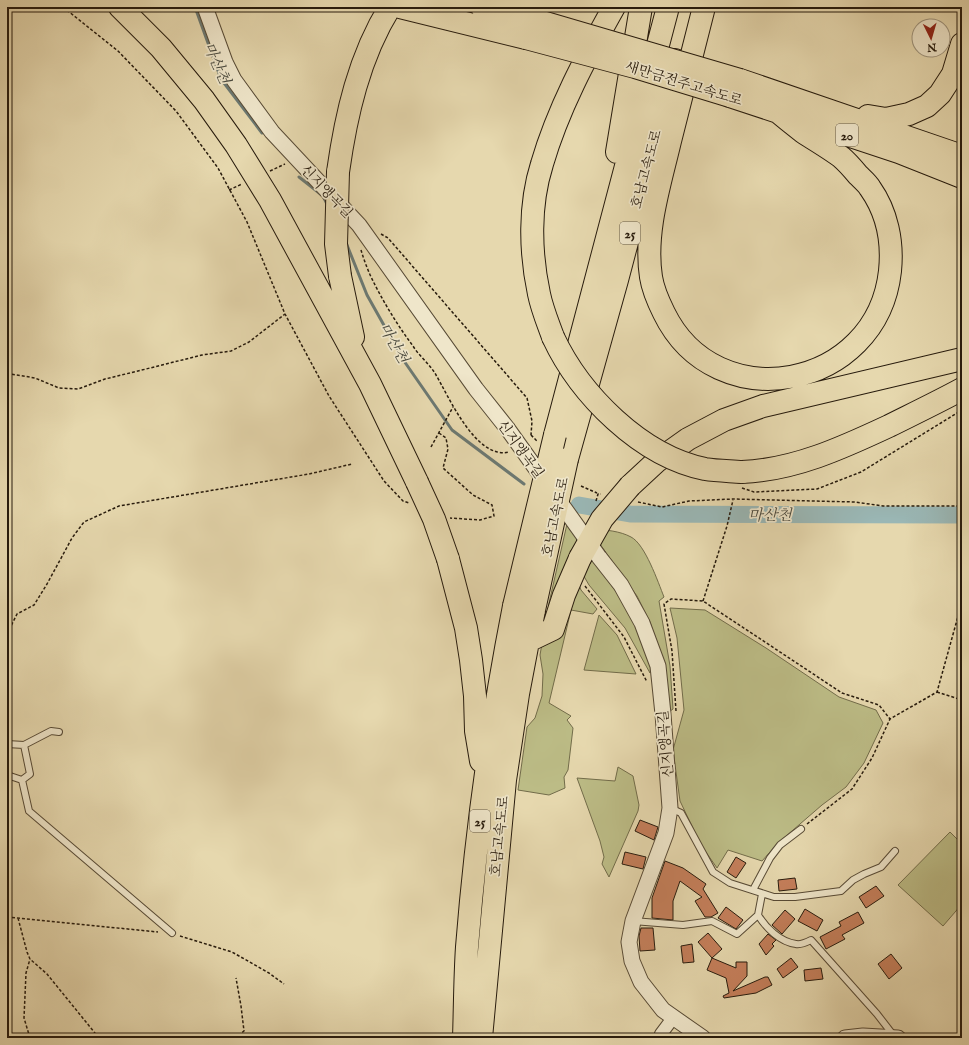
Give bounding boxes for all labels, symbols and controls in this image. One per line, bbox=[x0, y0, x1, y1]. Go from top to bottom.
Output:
north arrow bbox=[911, 18, 951, 58]
water label: 마산천 bbox=[199, 39, 235, 88]
text: N bbox=[926, 39, 938, 54]
street label: 새만금전주고속도로 bbox=[623, 58, 745, 110]
road number: 20 bbox=[836, 124, 858, 146]
street label: 호남고속도로 bbox=[628, 127, 666, 211]
street label: 신지앵곡길 bbox=[296, 161, 356, 222]
road number: 25 bbox=[620, 222, 640, 244]
water label: 마산천 bbox=[374, 320, 413, 368]
street label: 신지앵곡길 bbox=[493, 417, 547, 482]
street label: 호남고속도로 bbox=[539, 475, 573, 559]
water label: 마산천 bbox=[748, 506, 793, 525]
street label: 신지앵곡길 bbox=[654, 709, 678, 778]
street label: 호남고속도로 bbox=[487, 794, 513, 877]
road number: 25 bbox=[470, 810, 490, 832]

